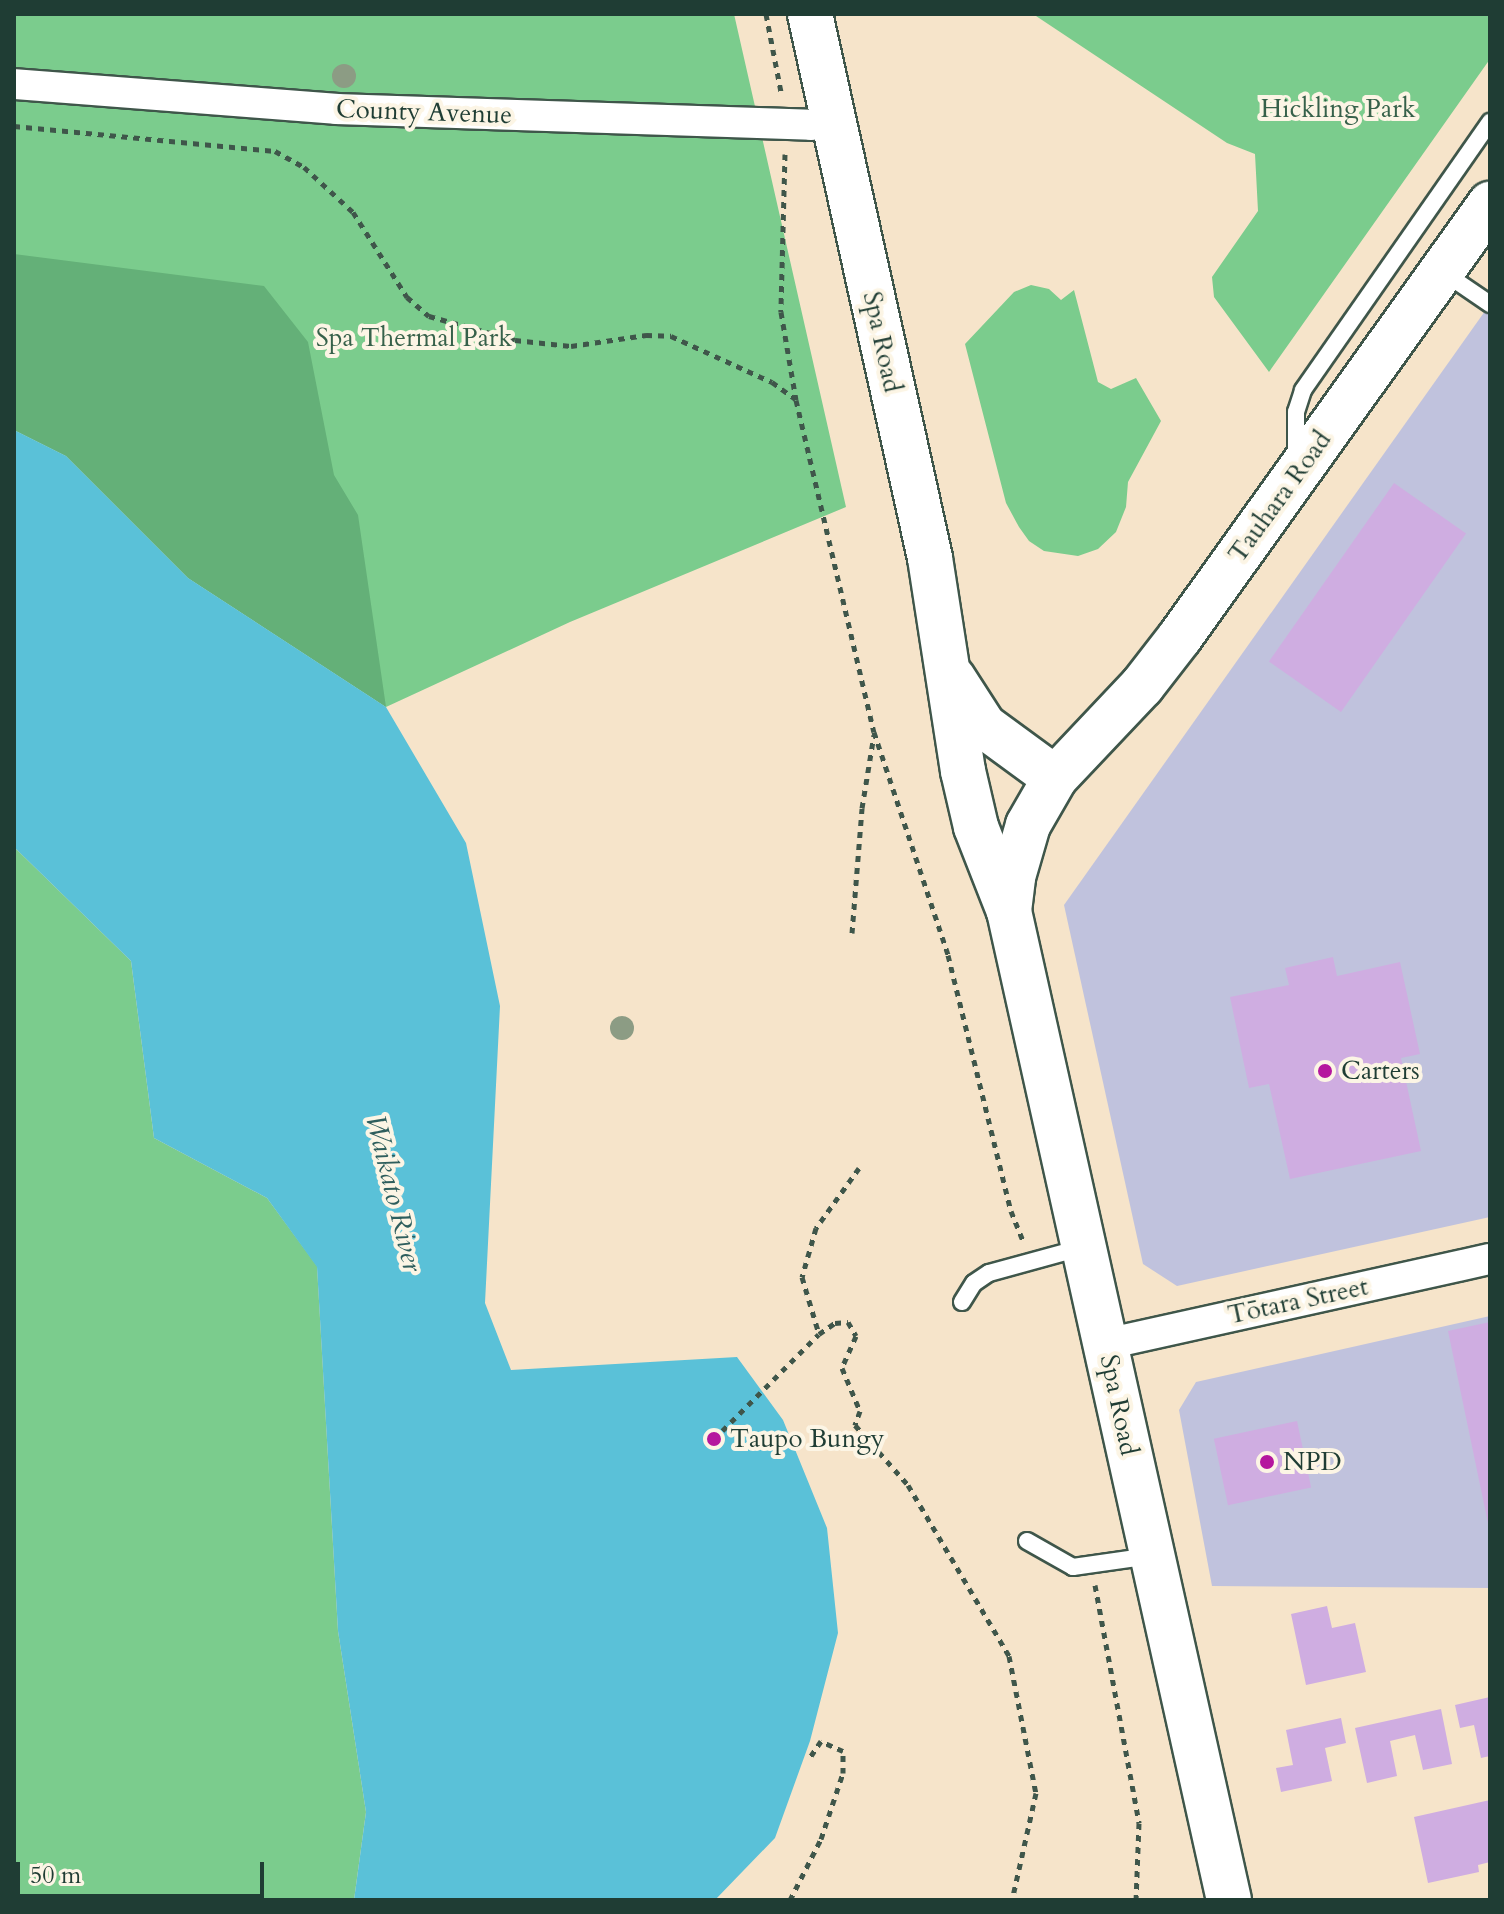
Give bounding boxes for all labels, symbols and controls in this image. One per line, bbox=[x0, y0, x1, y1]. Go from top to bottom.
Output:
street label: County Avenue bbox=[335, 93, 513, 131]
park label: Hickling Park bbox=[1260, 93, 1416, 125]
street label: Spa Road bbox=[856, 289, 908, 395]
park label: Spa Thermal Park bbox=[316, 322, 512, 354]
street label: Tauhara Road bbox=[1222, 425, 1338, 569]
place label: Carters bbox=[1341, 1055, 1420, 1087]
marker: Carters bbox=[1316, 1062, 1334, 1080]
water label: Waikato River bbox=[358, 1111, 430, 1275]
street label: Tōtara Street bbox=[1225, 1271, 1371, 1331]
street label: Spa Road bbox=[1093, 1352, 1145, 1458]
place label: Taupo Bungy bbox=[730, 1423, 884, 1455]
marker: Taupo Bungy bbox=[705, 1430, 723, 1448]
place label: NPD bbox=[1283, 1446, 1342, 1478]
marker: NPD bbox=[1258, 1453, 1276, 1471]
scale bar bbox=[20, 1846, 268, 1896]
text: 50 m bbox=[30, 1859, 81, 1892]

